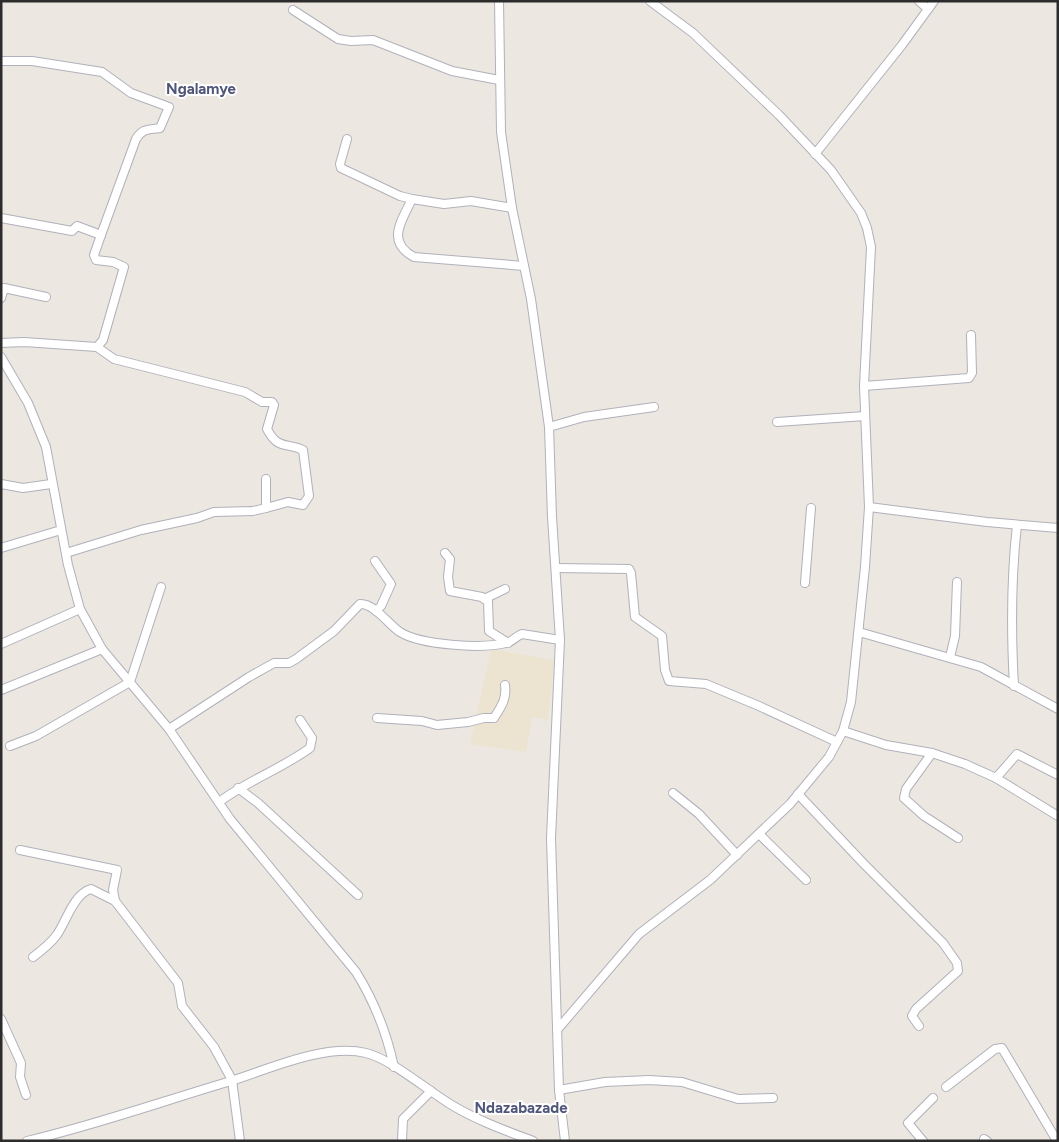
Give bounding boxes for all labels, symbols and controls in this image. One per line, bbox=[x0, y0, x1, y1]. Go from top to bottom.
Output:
district label: Ngalamye bbox=[166, 80, 237, 98]
district label: Ndazabazade bbox=[475, 1099, 568, 1117]

